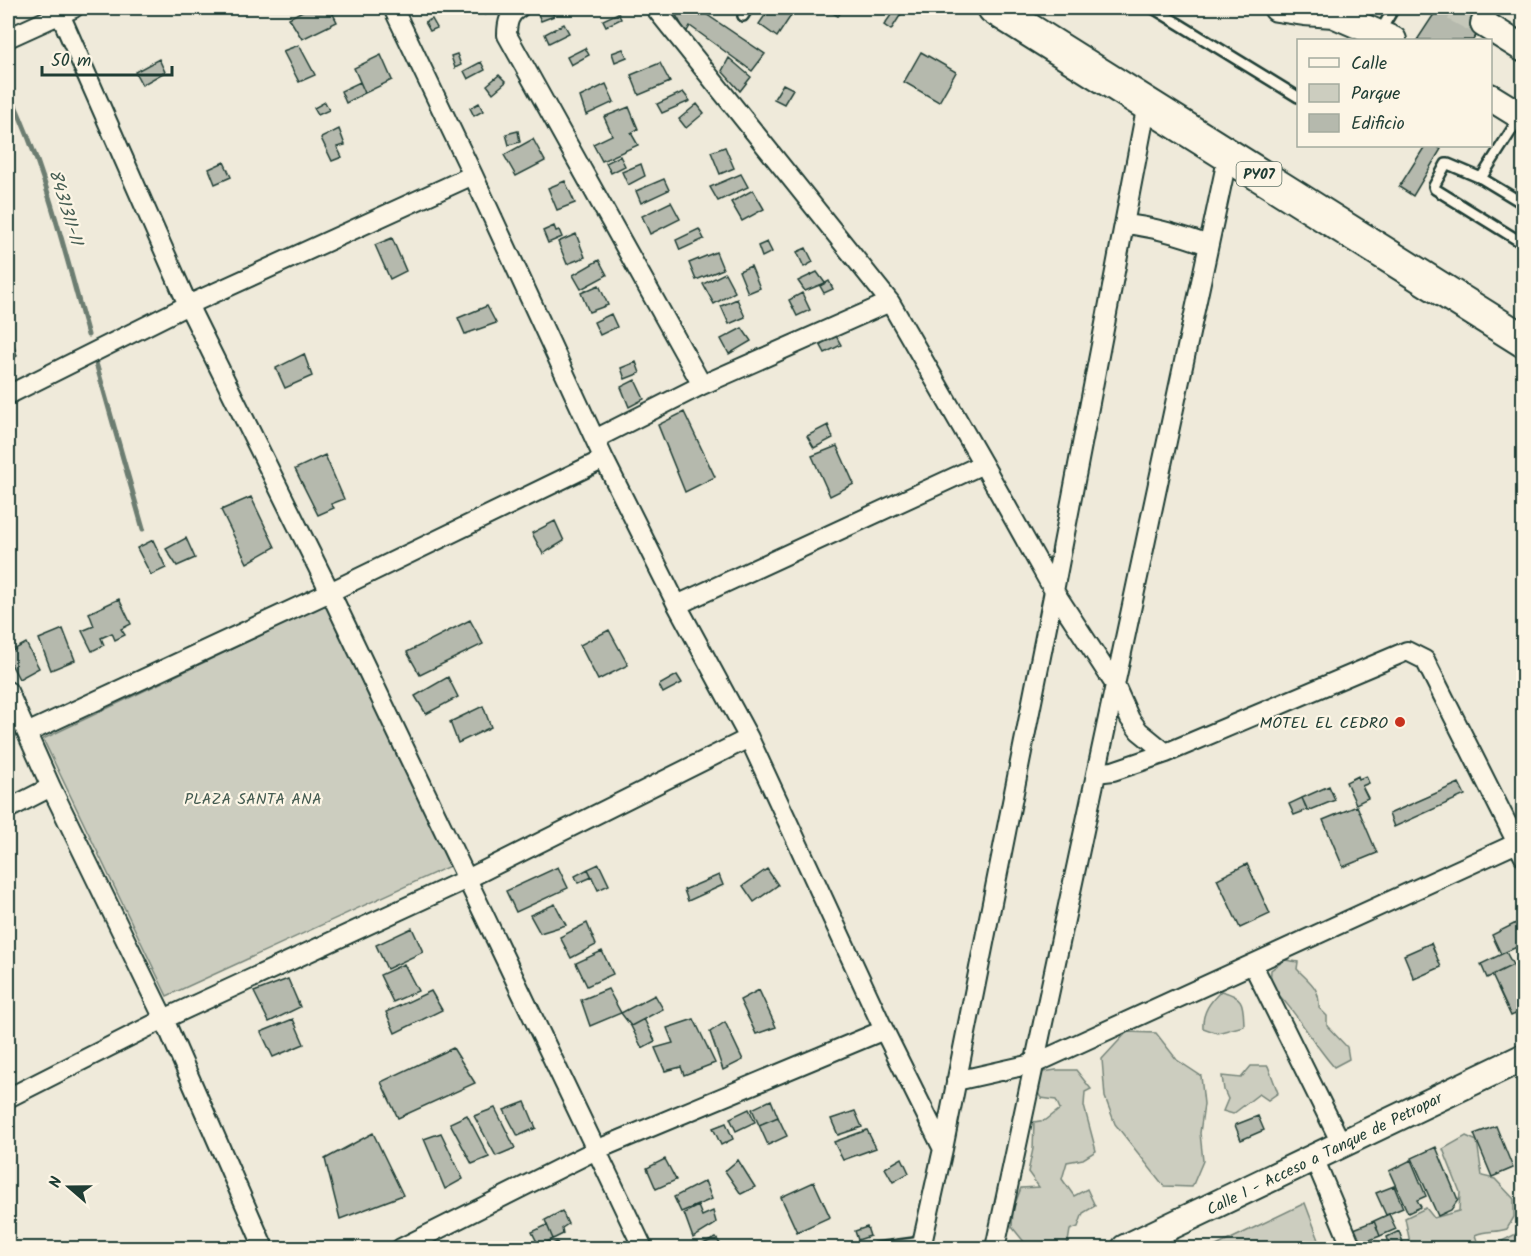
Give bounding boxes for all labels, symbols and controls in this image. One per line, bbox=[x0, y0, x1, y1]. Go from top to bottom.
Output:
scale bar bbox=[42, 39, 172, 77]
legend bbox=[1297, 39, 1492, 147]
text: 50 m bbox=[51, 47, 91, 76]
text: Calle bbox=[1351, 50, 1387, 79]
text: Parque bbox=[1351, 80, 1400, 109]
text: Edificio bbox=[1351, 110, 1405, 139]
road number: PY07 bbox=[1236, 162, 1282, 186]
water label: 8431311-11 bbox=[39, 166, 90, 251]
place label: MOTEL EL CEDRO bbox=[1260, 711, 1388, 736]
marker: MOTEL EL CEDRO bbox=[1393, 715, 1407, 729]
park label: PLAZA SANTA ANA bbox=[184, 787, 322, 812]
street label: Calle 1 - Acceso a Tanque de Petropar bbox=[1203, 1085, 1448, 1222]
north arrow bbox=[39, 1157, 99, 1217]
text: N bbox=[43, 1173, 70, 1191]

